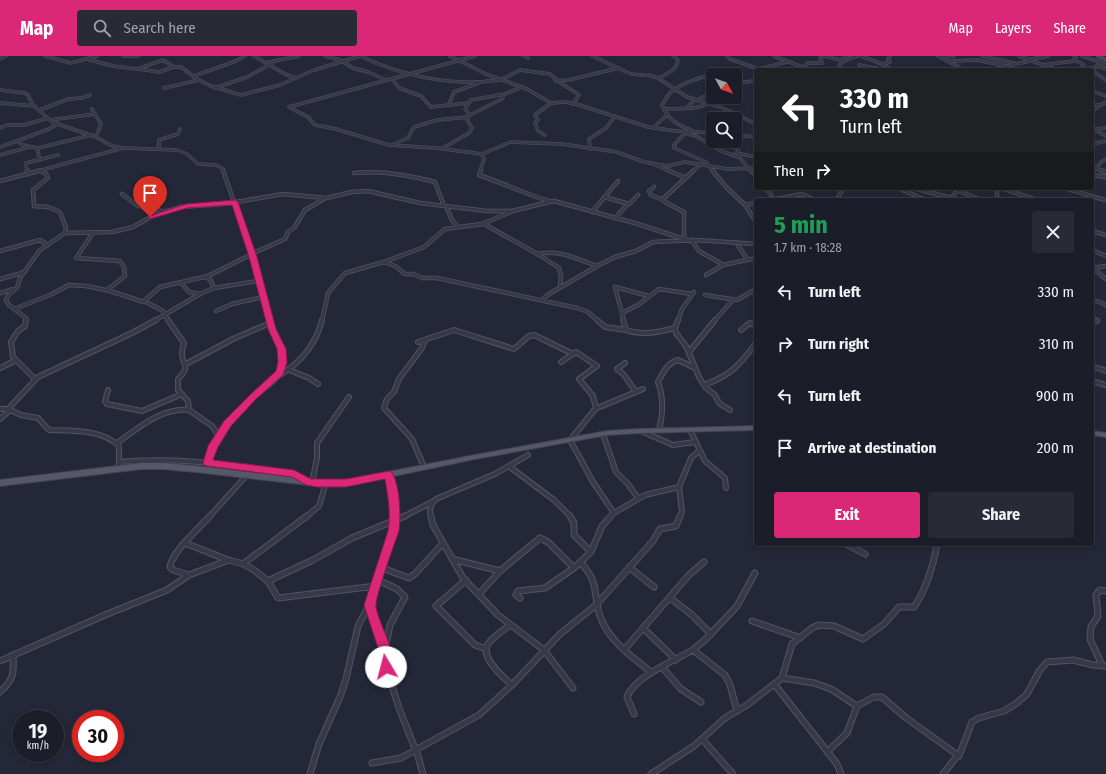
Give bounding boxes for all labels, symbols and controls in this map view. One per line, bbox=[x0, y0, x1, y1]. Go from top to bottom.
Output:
search box bbox=[77, 10, 357, 46]
text: Map bbox=[20, 17, 53, 40]
icon: search bbox=[91, 17, 113, 39]
text: Search here bbox=[123, 19, 196, 37]
text: Map bbox=[949, 20, 973, 37]
text: Layers bbox=[995, 20, 1031, 37]
text: Share bbox=[1053, 20, 1086, 37]
north arrow bbox=[706, 68, 742, 104]
map controls bbox=[706, 68, 742, 148]
text: 330 m bbox=[840, 82, 909, 115]
icon: left bbox=[774, 84, 826, 136]
button: search bbox=[706, 112, 742, 148]
text: Turn left bbox=[840, 116, 902, 138]
icon: right bbox=[812, 160, 834, 182]
text: Then bbox=[774, 162, 804, 180]
pin bbox=[133, 176, 167, 217]
icon: arrive bbox=[139, 182, 161, 204]
text: 5 min bbox=[774, 211, 828, 239]
button: close bbox=[1032, 211, 1074, 253]
text: 1.7 km · 18:28 bbox=[774, 240, 842, 255]
icon: left bbox=[774, 281, 796, 303]
text: Turn left bbox=[808, 283, 861, 301]
text: 330 m bbox=[1038, 283, 1074, 301]
icon: right bbox=[774, 333, 796, 355]
text: Turn right bbox=[808, 335, 869, 353]
text: 310 m bbox=[1039, 335, 1074, 353]
icon: left bbox=[774, 385, 796, 407]
text: Turn left bbox=[808, 387, 861, 405]
text: 900 m bbox=[1036, 387, 1074, 405]
icon: arrive bbox=[774, 437, 796, 459]
text: Arrive at destination bbox=[808, 439, 936, 457]
text: 200 m bbox=[1037, 439, 1074, 457]
button: Exit bbox=[774, 492, 920, 538]
button: Share bbox=[928, 492, 1074, 538]
position arrow bbox=[365, 646, 407, 688]
speed limit sign: 30 bbox=[72, 710, 124, 762]
text: 19 bbox=[29, 719, 47, 743]
text: km/h bbox=[27, 740, 49, 752]

